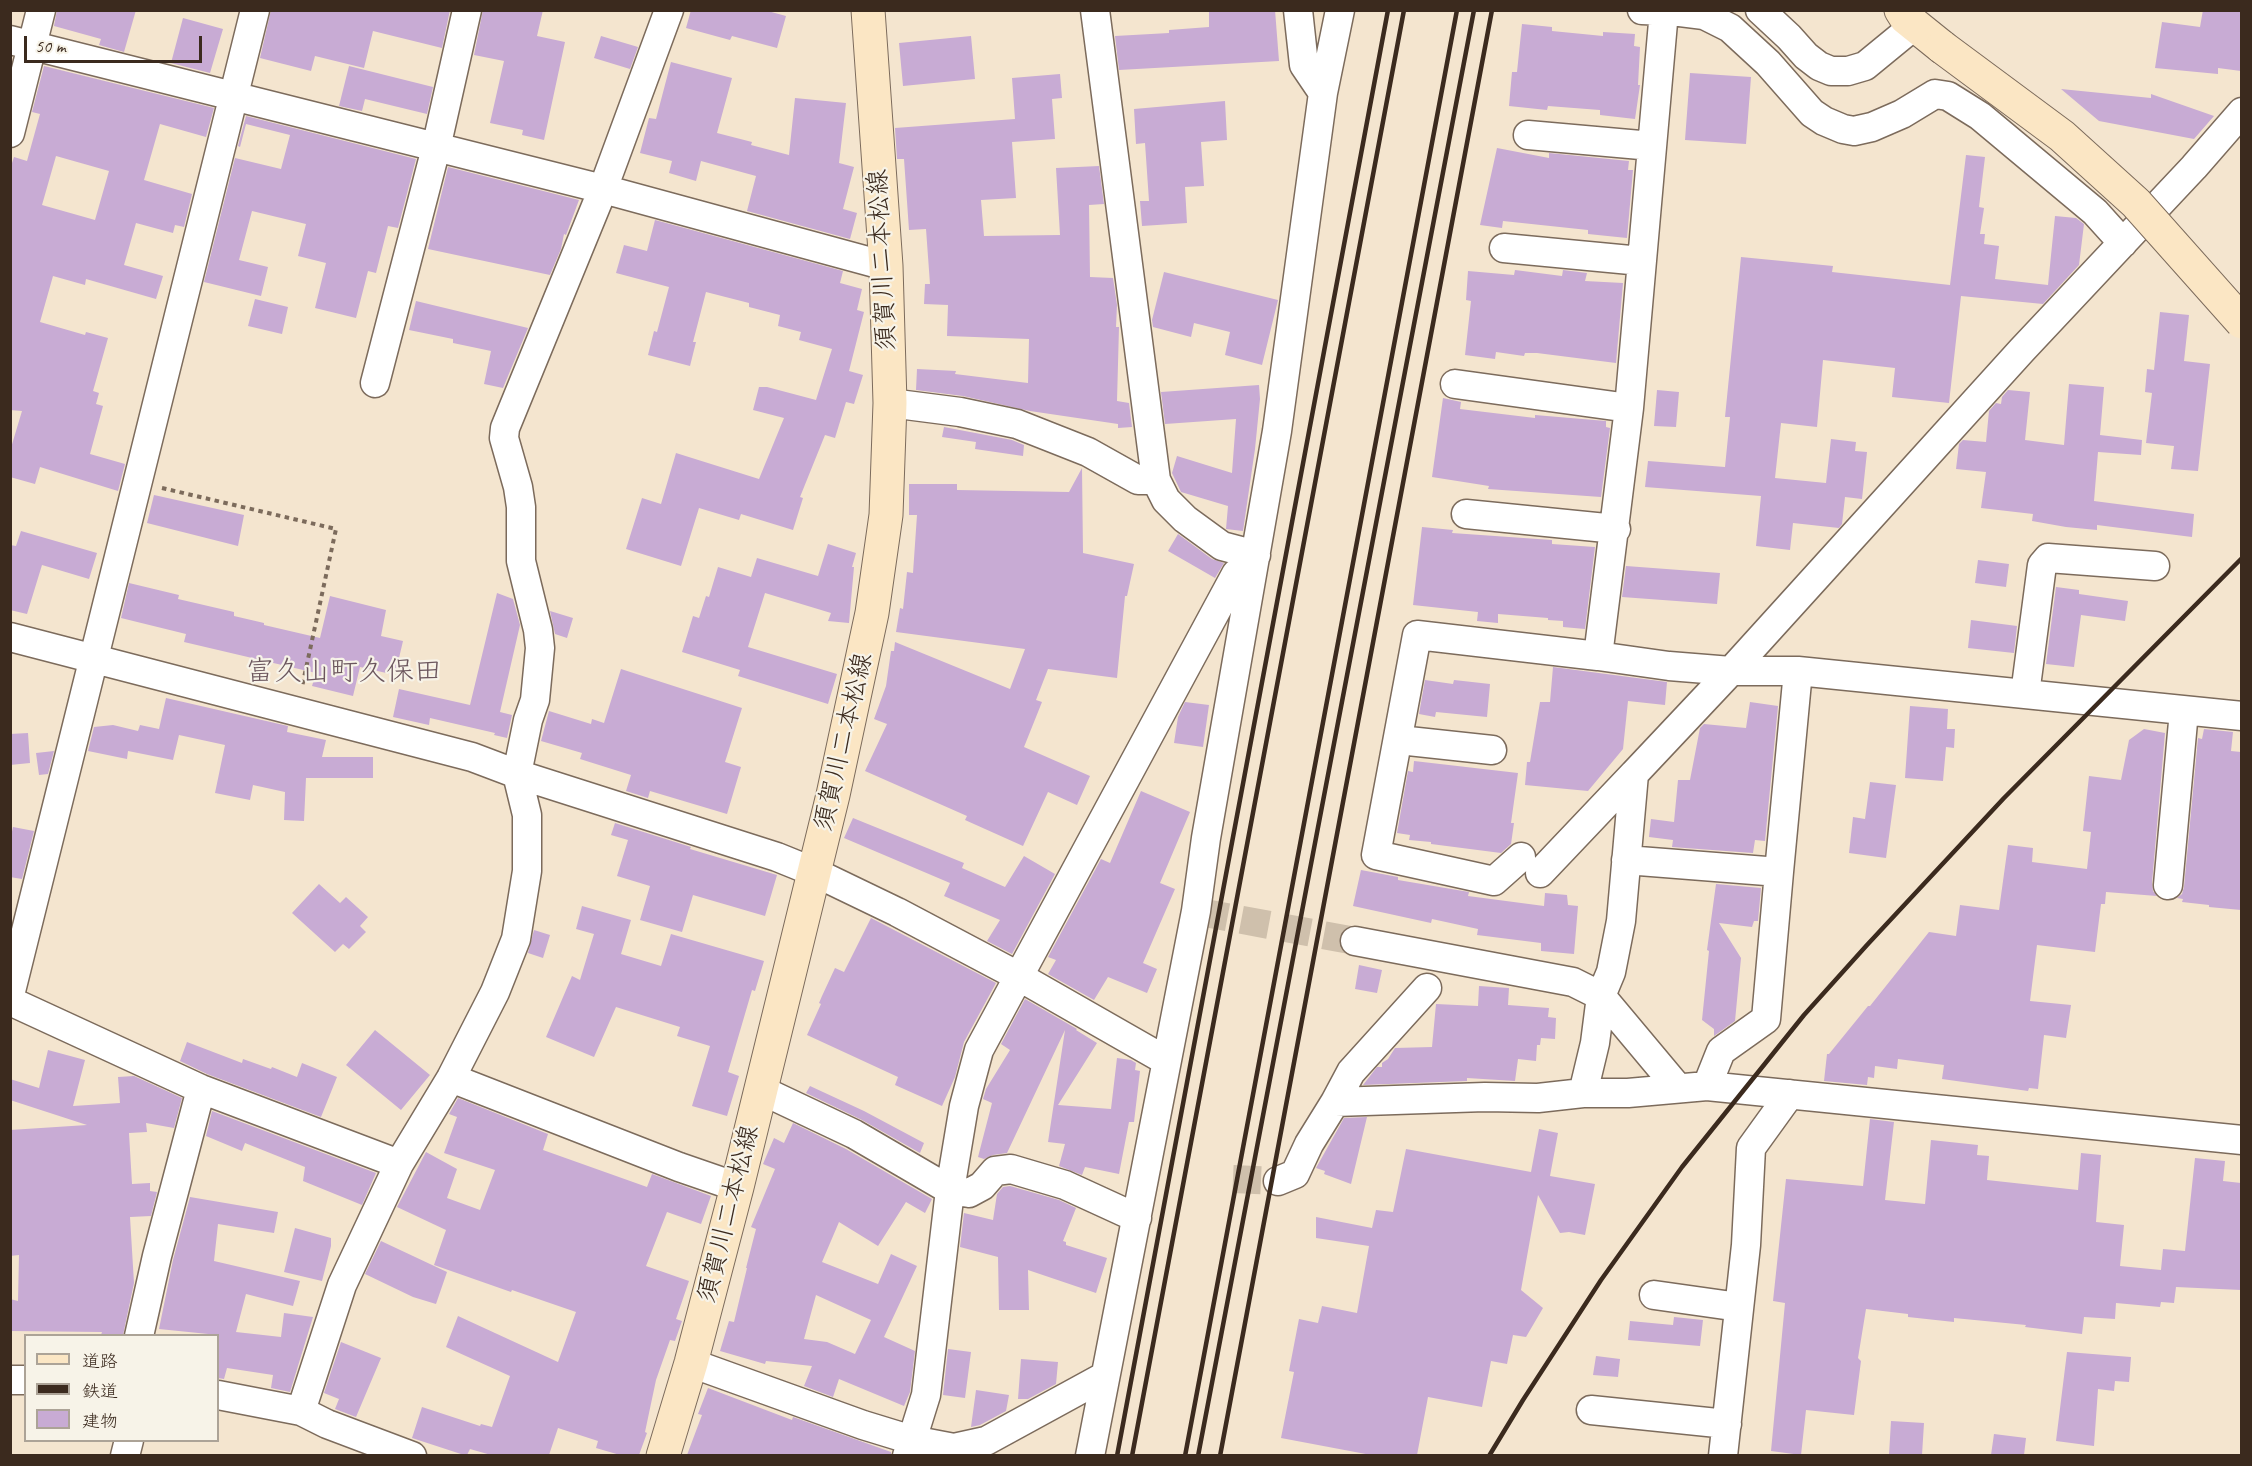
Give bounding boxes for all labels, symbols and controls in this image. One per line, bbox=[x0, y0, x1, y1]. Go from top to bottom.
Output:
scale bar bbox=[27, 24, 206, 62]
text: 50 m bbox=[35, 35, 66, 57]
street label: 須賀川二本松線 bbox=[863, 168, 903, 352]
street label: 須賀川二本松線 bbox=[808, 650, 880, 834]
district label: 富久山町久保田 bbox=[246, 656, 442, 690]
street label: 須賀川二本松線 bbox=[692, 1122, 766, 1306]
legend bbox=[24, 1334, 219, 1442]
text: 道路 bbox=[82, 1350, 118, 1372]
text: 鉄道 bbox=[82, 1380, 118, 1402]
text: 建物 bbox=[82, 1410, 118, 1432]

